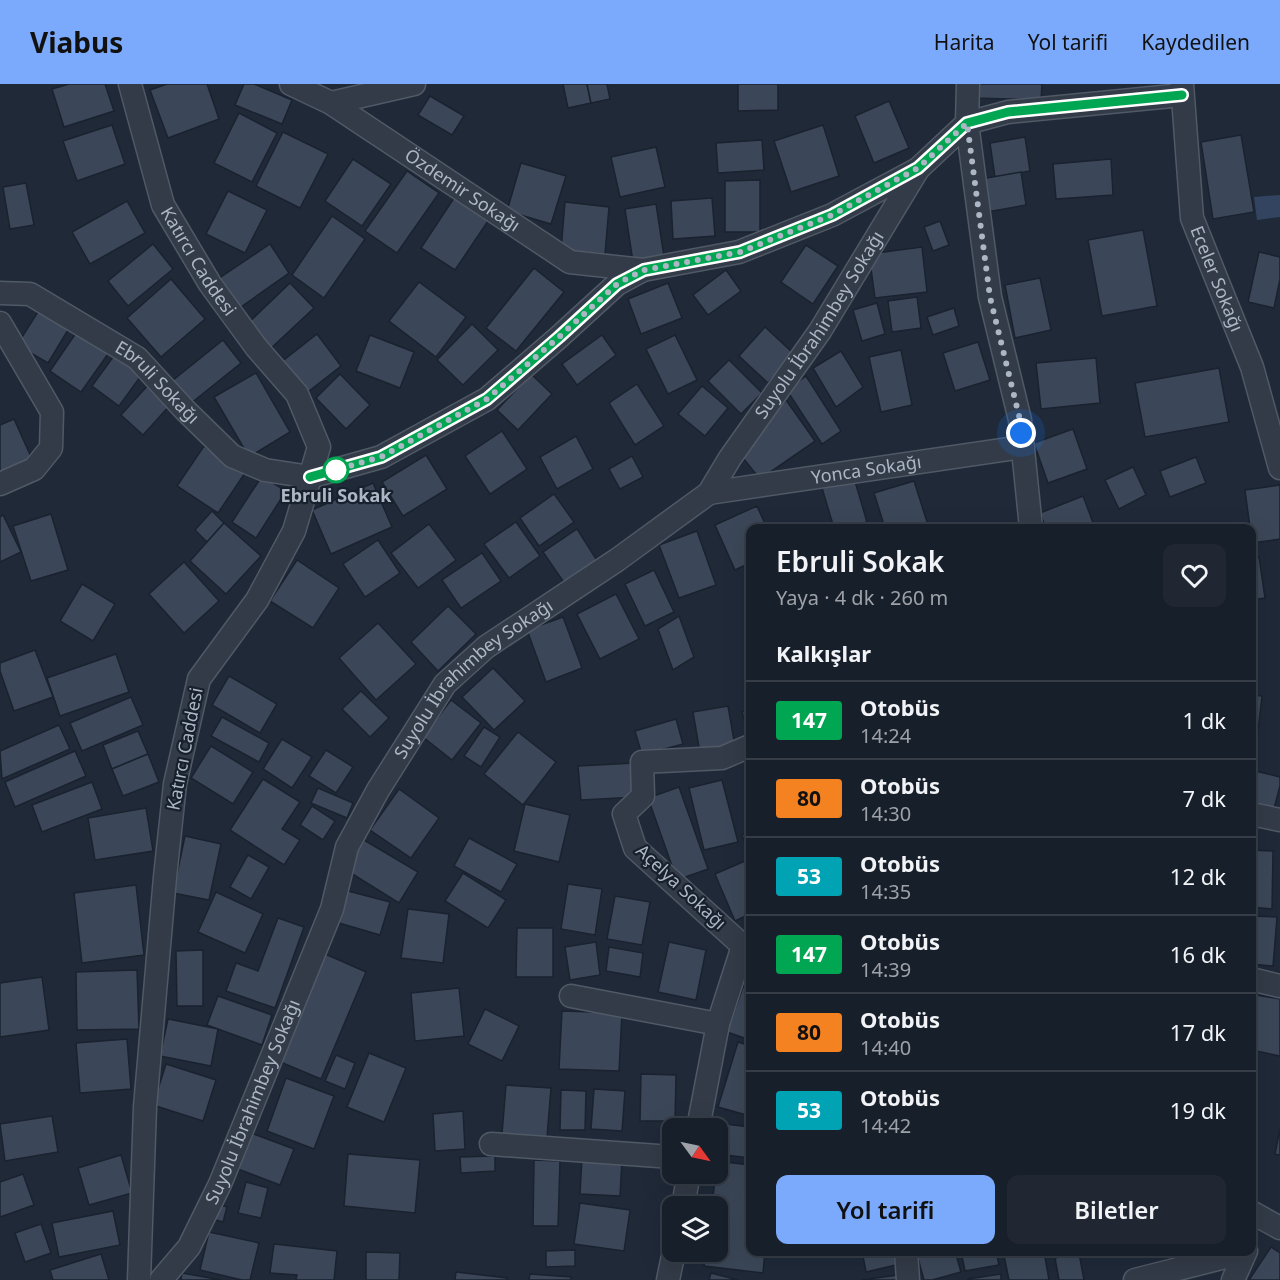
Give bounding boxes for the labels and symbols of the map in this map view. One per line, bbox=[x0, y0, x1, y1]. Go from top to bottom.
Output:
street label: Özdemir Sokağı bbox=[401, 143, 525, 237]
street label: Katırcı Caddesi bbox=[156, 202, 242, 320]
street label: Eceler Sokağı bbox=[1185, 222, 1249, 335]
street label: Suyolu İbrahimbey Sokağı bbox=[749, 226, 889, 423]
street label: Ebruli Sokağı bbox=[111, 335, 205, 429]
your location bbox=[1006, 418, 1036, 448]
street label: Yonca Sokağı bbox=[810, 449, 923, 489]
marker: Ebruli Sokak bbox=[323, 457, 349, 483]
place label: Ebruli Sokak bbox=[281, 483, 392, 507]
street label: Suyolu İbrahimbey Sokağı bbox=[388, 593, 557, 763]
street label: Katırcı Caddesi bbox=[160, 685, 208, 812]
street label: Açelya Sokağı bbox=[631, 838, 732, 934]
street label: Suyolu İbrahimbey Sokağı bbox=[199, 995, 305, 1208]
north arrow bbox=[662, 1118, 728, 1184]

